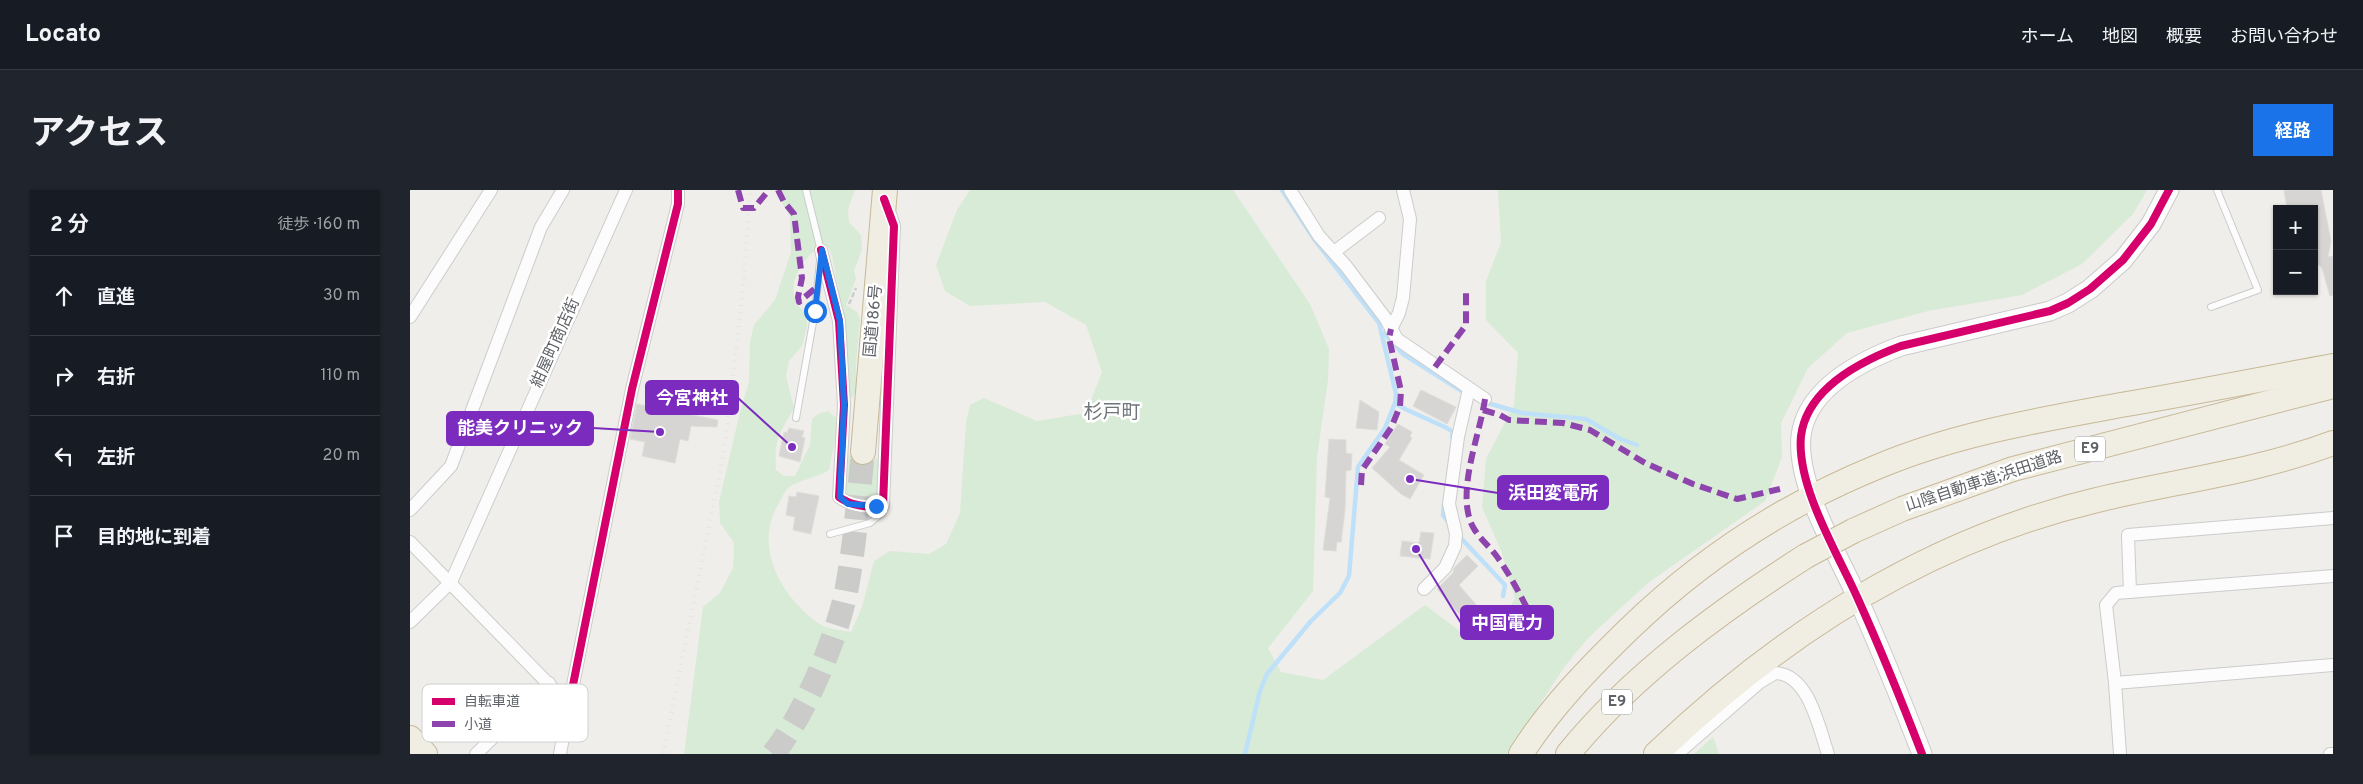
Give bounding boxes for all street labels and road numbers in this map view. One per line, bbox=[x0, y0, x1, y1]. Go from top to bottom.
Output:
street label: 国道186号 bbox=[861, 284, 887, 358]
street label: 紺屋町商店街 bbox=[527, 295, 585, 391]
road number: E9 bbox=[2075, 436, 2105, 462]
street label: 山陰自動車道;浜田道路 bbox=[1903, 447, 2065, 517]
road number: E9 bbox=[1602, 690, 1632, 714]

